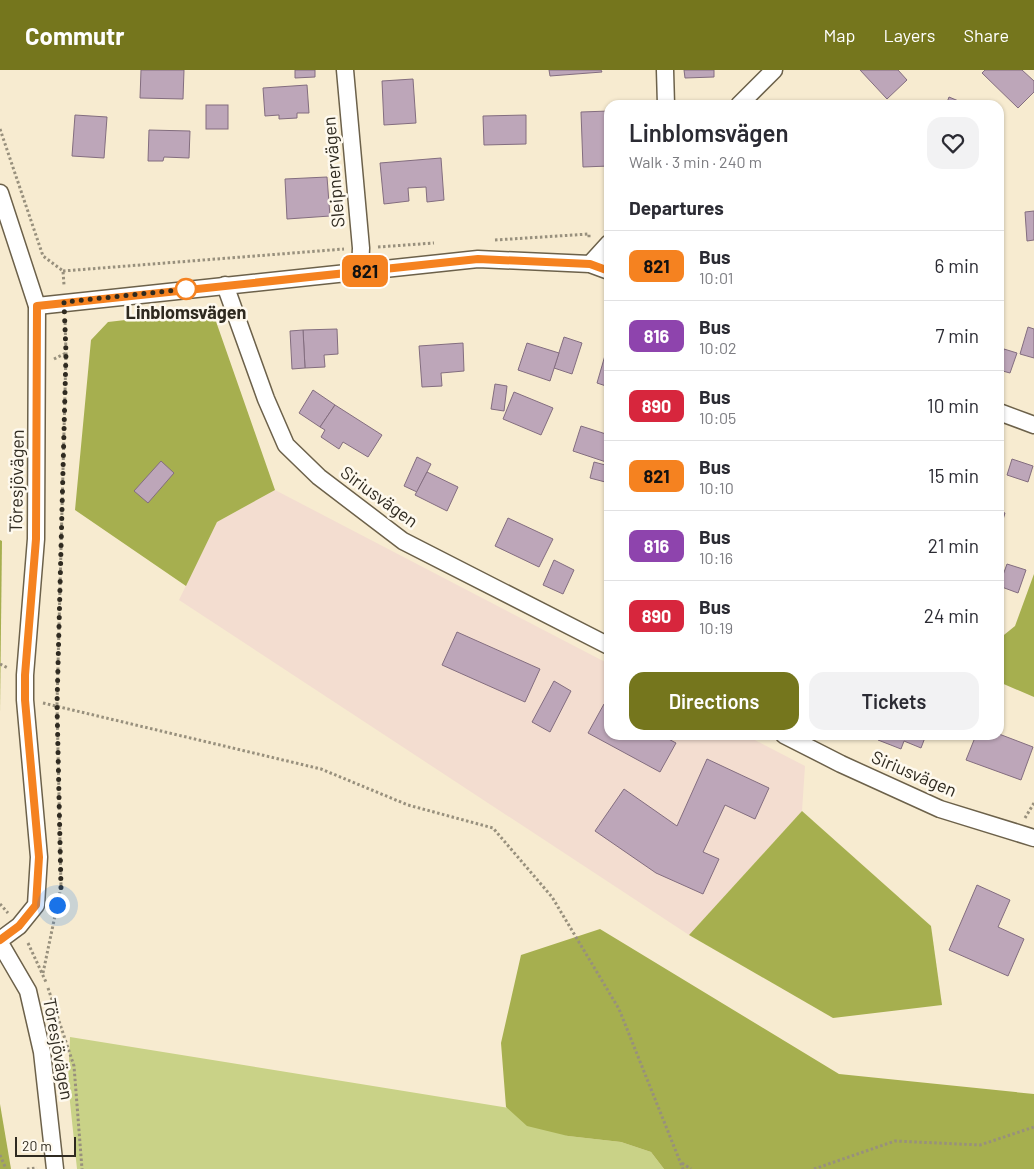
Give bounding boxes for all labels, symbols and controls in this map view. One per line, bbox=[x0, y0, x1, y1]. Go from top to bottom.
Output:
text: Commutr bbox=[25, 21, 124, 50]
text: Map bbox=[823, 24, 855, 46]
text: Layers bbox=[883, 24, 936, 46]
text: Share bbox=[964, 24, 1009, 46]
street label: Sleipnervägen bbox=[317, 116, 349, 229]
button: heart bbox=[927, 117, 979, 169]
text: Linblomsvägen bbox=[629, 118, 789, 147]
text: Walk · 3 min · 240 m bbox=[629, 152, 762, 171]
text: Departures bbox=[629, 196, 724, 219]
text: Bus bbox=[699, 245, 731, 268]
text: 6 min bbox=[935, 254, 979, 277]
line badge: 821 bbox=[336, 255, 394, 287]
text: 821 bbox=[643, 255, 670, 277]
text: 821 bbox=[352, 260, 378, 282]
text: 10:01 bbox=[699, 268, 733, 287]
marker: Linblomsvägen bbox=[175, 278, 197, 300]
place label: Linblomsvägen bbox=[126, 301, 246, 323]
text: Bus bbox=[699, 315, 731, 338]
text: 7 min bbox=[935, 324, 979, 347]
text: 816 bbox=[644, 325, 669, 347]
text: 10:02 bbox=[699, 338, 737, 357]
text: Bus bbox=[699, 385, 731, 408]
text: 10 min bbox=[927, 394, 979, 417]
text: 890 bbox=[642, 395, 671, 417]
text: 10:05 bbox=[699, 408, 736, 427]
street label: Töresjövägen bbox=[4, 429, 28, 533]
text: Bus bbox=[699, 455, 731, 478]
street label: Siriusvägen bbox=[337, 461, 423, 532]
text: 15 min bbox=[928, 464, 979, 487]
text: 821 bbox=[643, 465, 670, 487]
text: 10:10 bbox=[699, 478, 734, 497]
text: Bus bbox=[699, 525, 731, 548]
text: 21 min bbox=[928, 534, 979, 557]
text: 816 bbox=[644, 535, 669, 557]
text: 10:16 bbox=[699, 548, 733, 567]
text: Bus bbox=[699, 595, 731, 618]
text: 24 min bbox=[924, 604, 979, 627]
text: 890 bbox=[642, 605, 671, 627]
text: 10:19 bbox=[699, 618, 733, 637]
button: Directions bbox=[629, 672, 799, 730]
button: Tickets bbox=[809, 672, 979, 730]
street label: Siriusvägen bbox=[868, 745, 960, 801]
your location bbox=[45, 893, 70, 918]
street label: Töresjövägen bbox=[39, 996, 79, 1102]
scale bar bbox=[15, 1134, 76, 1157]
text: 20 m bbox=[22, 1137, 52, 1154]

